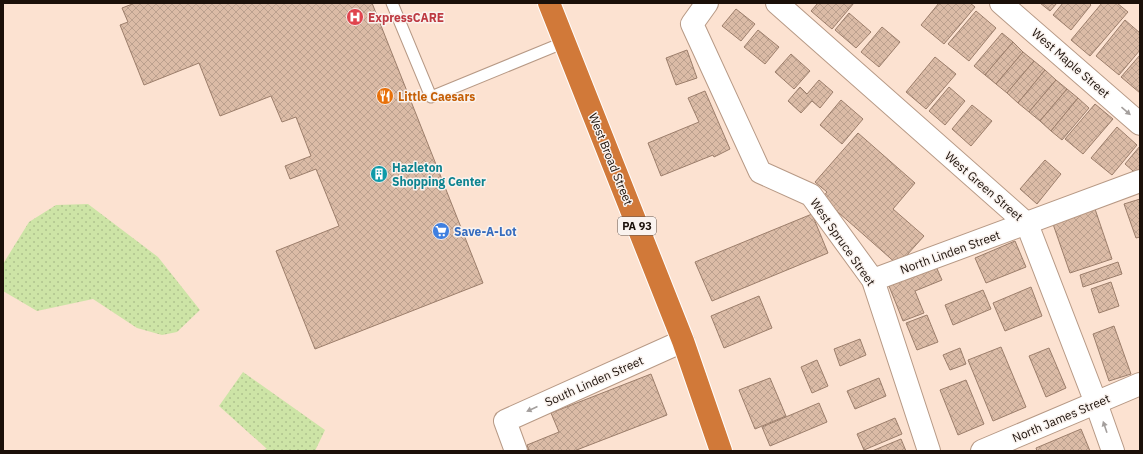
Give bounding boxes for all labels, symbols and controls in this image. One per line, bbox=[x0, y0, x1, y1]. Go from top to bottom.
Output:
hospital icon: ExpressCARE bbox=[345, 7, 365, 27]
place label: ExpressCARE bbox=[368, 10, 444, 25]
street label: West Maple Street bbox=[1029, 25, 1113, 101]
restaurant icon: Little Caesars bbox=[375, 86, 395, 106]
place label: Little Caesars bbox=[398, 89, 475, 104]
one-way arrow bbox=[1120, 107, 1131, 116]
street label: West Broad Street bbox=[586, 111, 636, 207]
street label: West Green Street bbox=[942, 148, 1026, 224]
place label: Hazleton Shopping Center bbox=[392, 160, 486, 189]
building icon: Hazleton Shopping Center bbox=[369, 164, 389, 184]
street label: West Spruce Street bbox=[807, 195, 879, 289]
road number: PA 93 bbox=[618, 217, 656, 235]
supermarket icon: Save-A-Lot bbox=[431, 221, 451, 241]
place label: Save-A-Lot bbox=[454, 224, 517, 239]
street label: North Linden Street bbox=[898, 227, 1002, 277]
street label: South Linden Street bbox=[542, 353, 646, 409]
street label: North James Street bbox=[1010, 391, 1112, 445]
one-way arrow bbox=[527, 406, 538, 412]
one-way arrow bbox=[1101, 421, 1107, 433]

